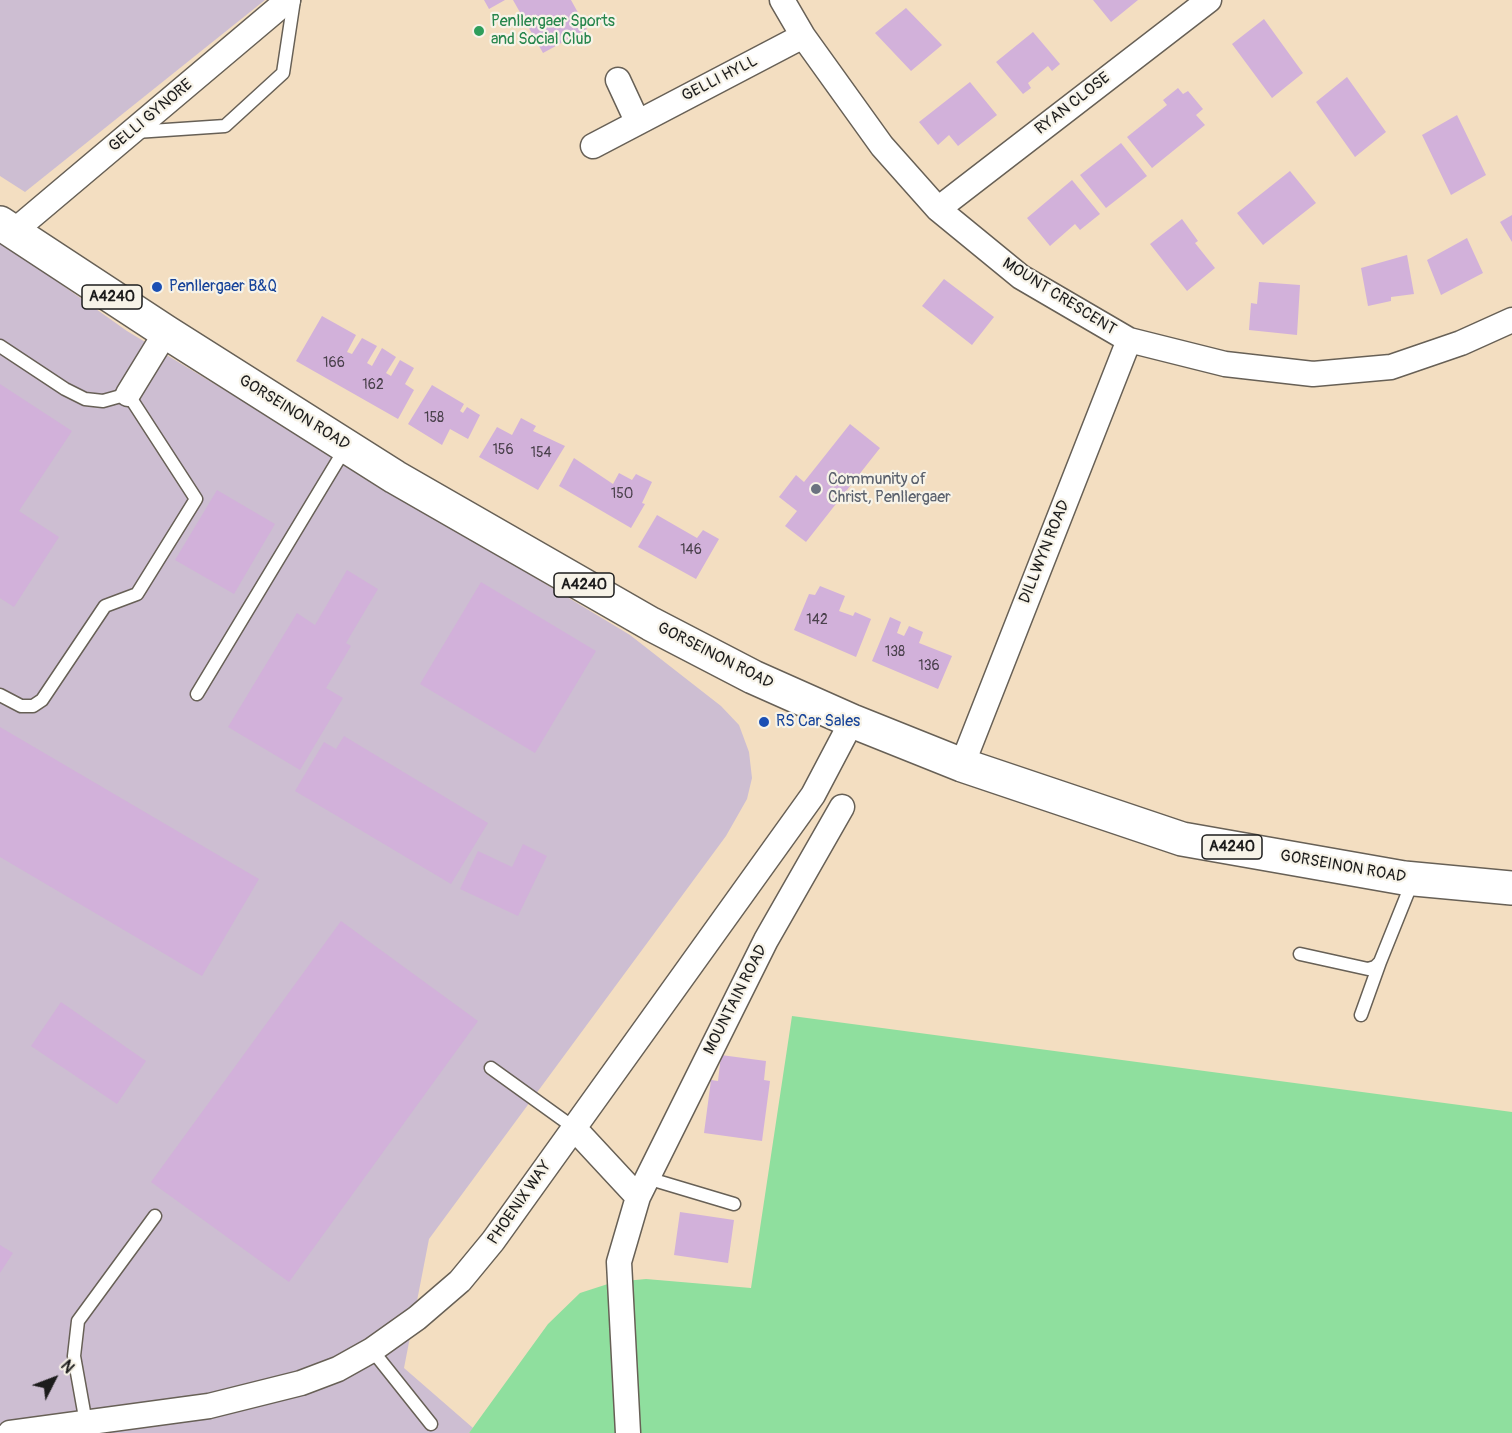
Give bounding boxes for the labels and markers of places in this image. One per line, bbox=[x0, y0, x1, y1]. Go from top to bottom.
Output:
place label: Penllergaer Sports and Social Club bbox=[491, 12, 615, 50]
marker: Penllergaer Sports and Social Club bbox=[472, 24, 486, 38]
place label: Penllergaer B&Q bbox=[169, 277, 277, 297]
marker: Penllergaer B&Q bbox=[150, 280, 164, 294]
place label: Community of Christ, Penllergaer bbox=[828, 470, 951, 508]
marker: Community of Christ, Penllergaer bbox=[809, 482, 823, 496]
place label: RS Car Sales bbox=[776, 712, 860, 732]
marker: RS Car Sales bbox=[757, 715, 771, 729]

